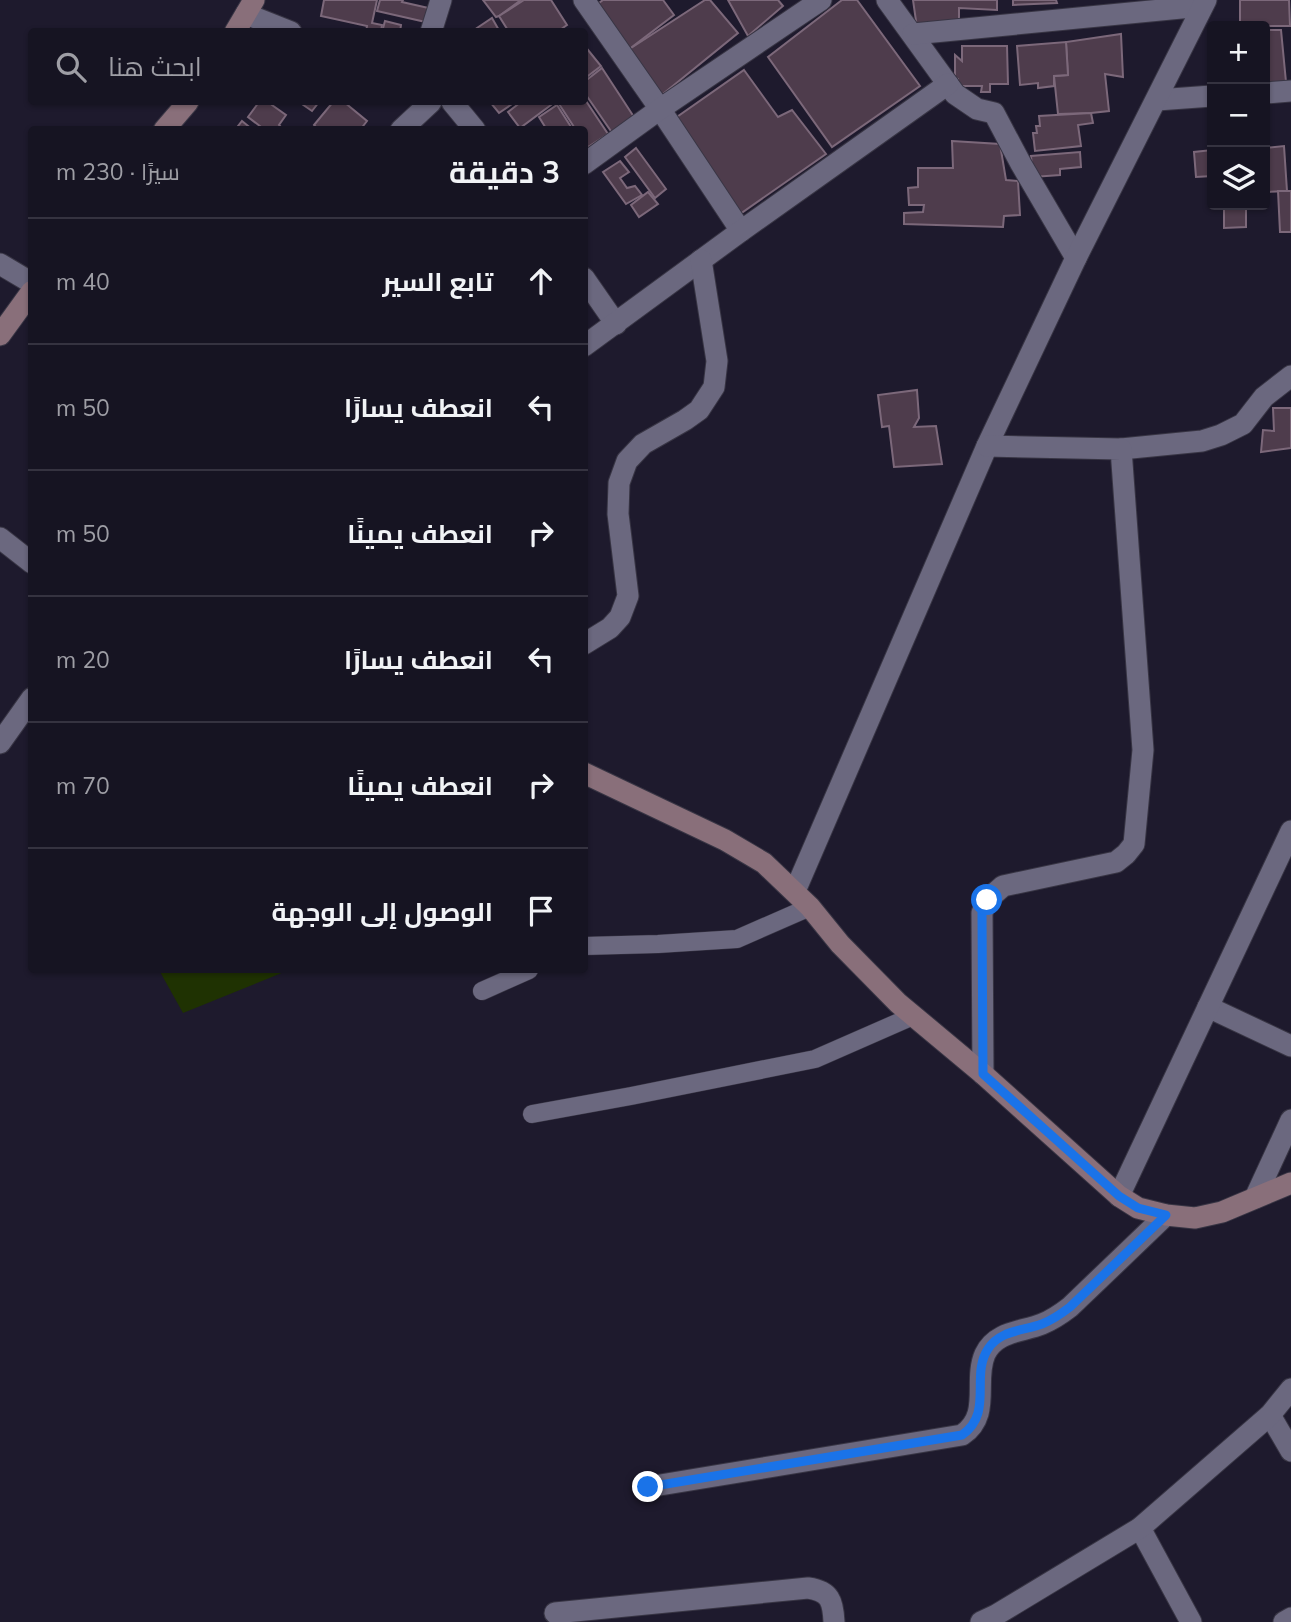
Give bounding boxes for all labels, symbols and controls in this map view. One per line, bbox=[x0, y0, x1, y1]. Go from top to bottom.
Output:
map controls bbox=[1207, 21, 1270, 210]
button: + bbox=[1207, 21, 1270, 84]
search box bbox=[28, 28, 588, 105]
icon: search bbox=[52, 48, 90, 86]
text: ابحث هنا bbox=[108, 50, 202, 83]
button: − bbox=[1207, 84, 1270, 147]
button: layers bbox=[1207, 147, 1270, 210]
text: 3 دقيقة bbox=[449, 153, 560, 191]
text: سيرًا · 230 m bbox=[56, 157, 180, 186]
icon: ahead bbox=[522, 262, 560, 300]
text: تابع السير bbox=[382, 265, 493, 298]
text: 40 m bbox=[56, 267, 110, 296]
icon: left bbox=[522, 388, 560, 426]
text: انعطف يسارًا bbox=[344, 391, 493, 424]
text: 50 m bbox=[56, 393, 110, 422]
icon: right bbox=[522, 514, 560, 552]
text: انعطف يمينًا bbox=[347, 517, 493, 550]
text: 50 m bbox=[56, 519, 110, 548]
icon: left bbox=[522, 640, 560, 678]
text: انعطف يسارًا bbox=[344, 643, 493, 676]
text: 20 m bbox=[56, 645, 110, 674]
icon: right bbox=[522, 766, 560, 804]
text: انعطف يمينًا bbox=[347, 769, 493, 802]
text: 70 m bbox=[56, 771, 110, 800]
route start bbox=[971, 884, 1002, 915]
icon: arrive bbox=[522, 892, 560, 930]
text: الوصول إلى الوجهة bbox=[272, 895, 493, 928]
route end bbox=[632, 1471, 663, 1502]

